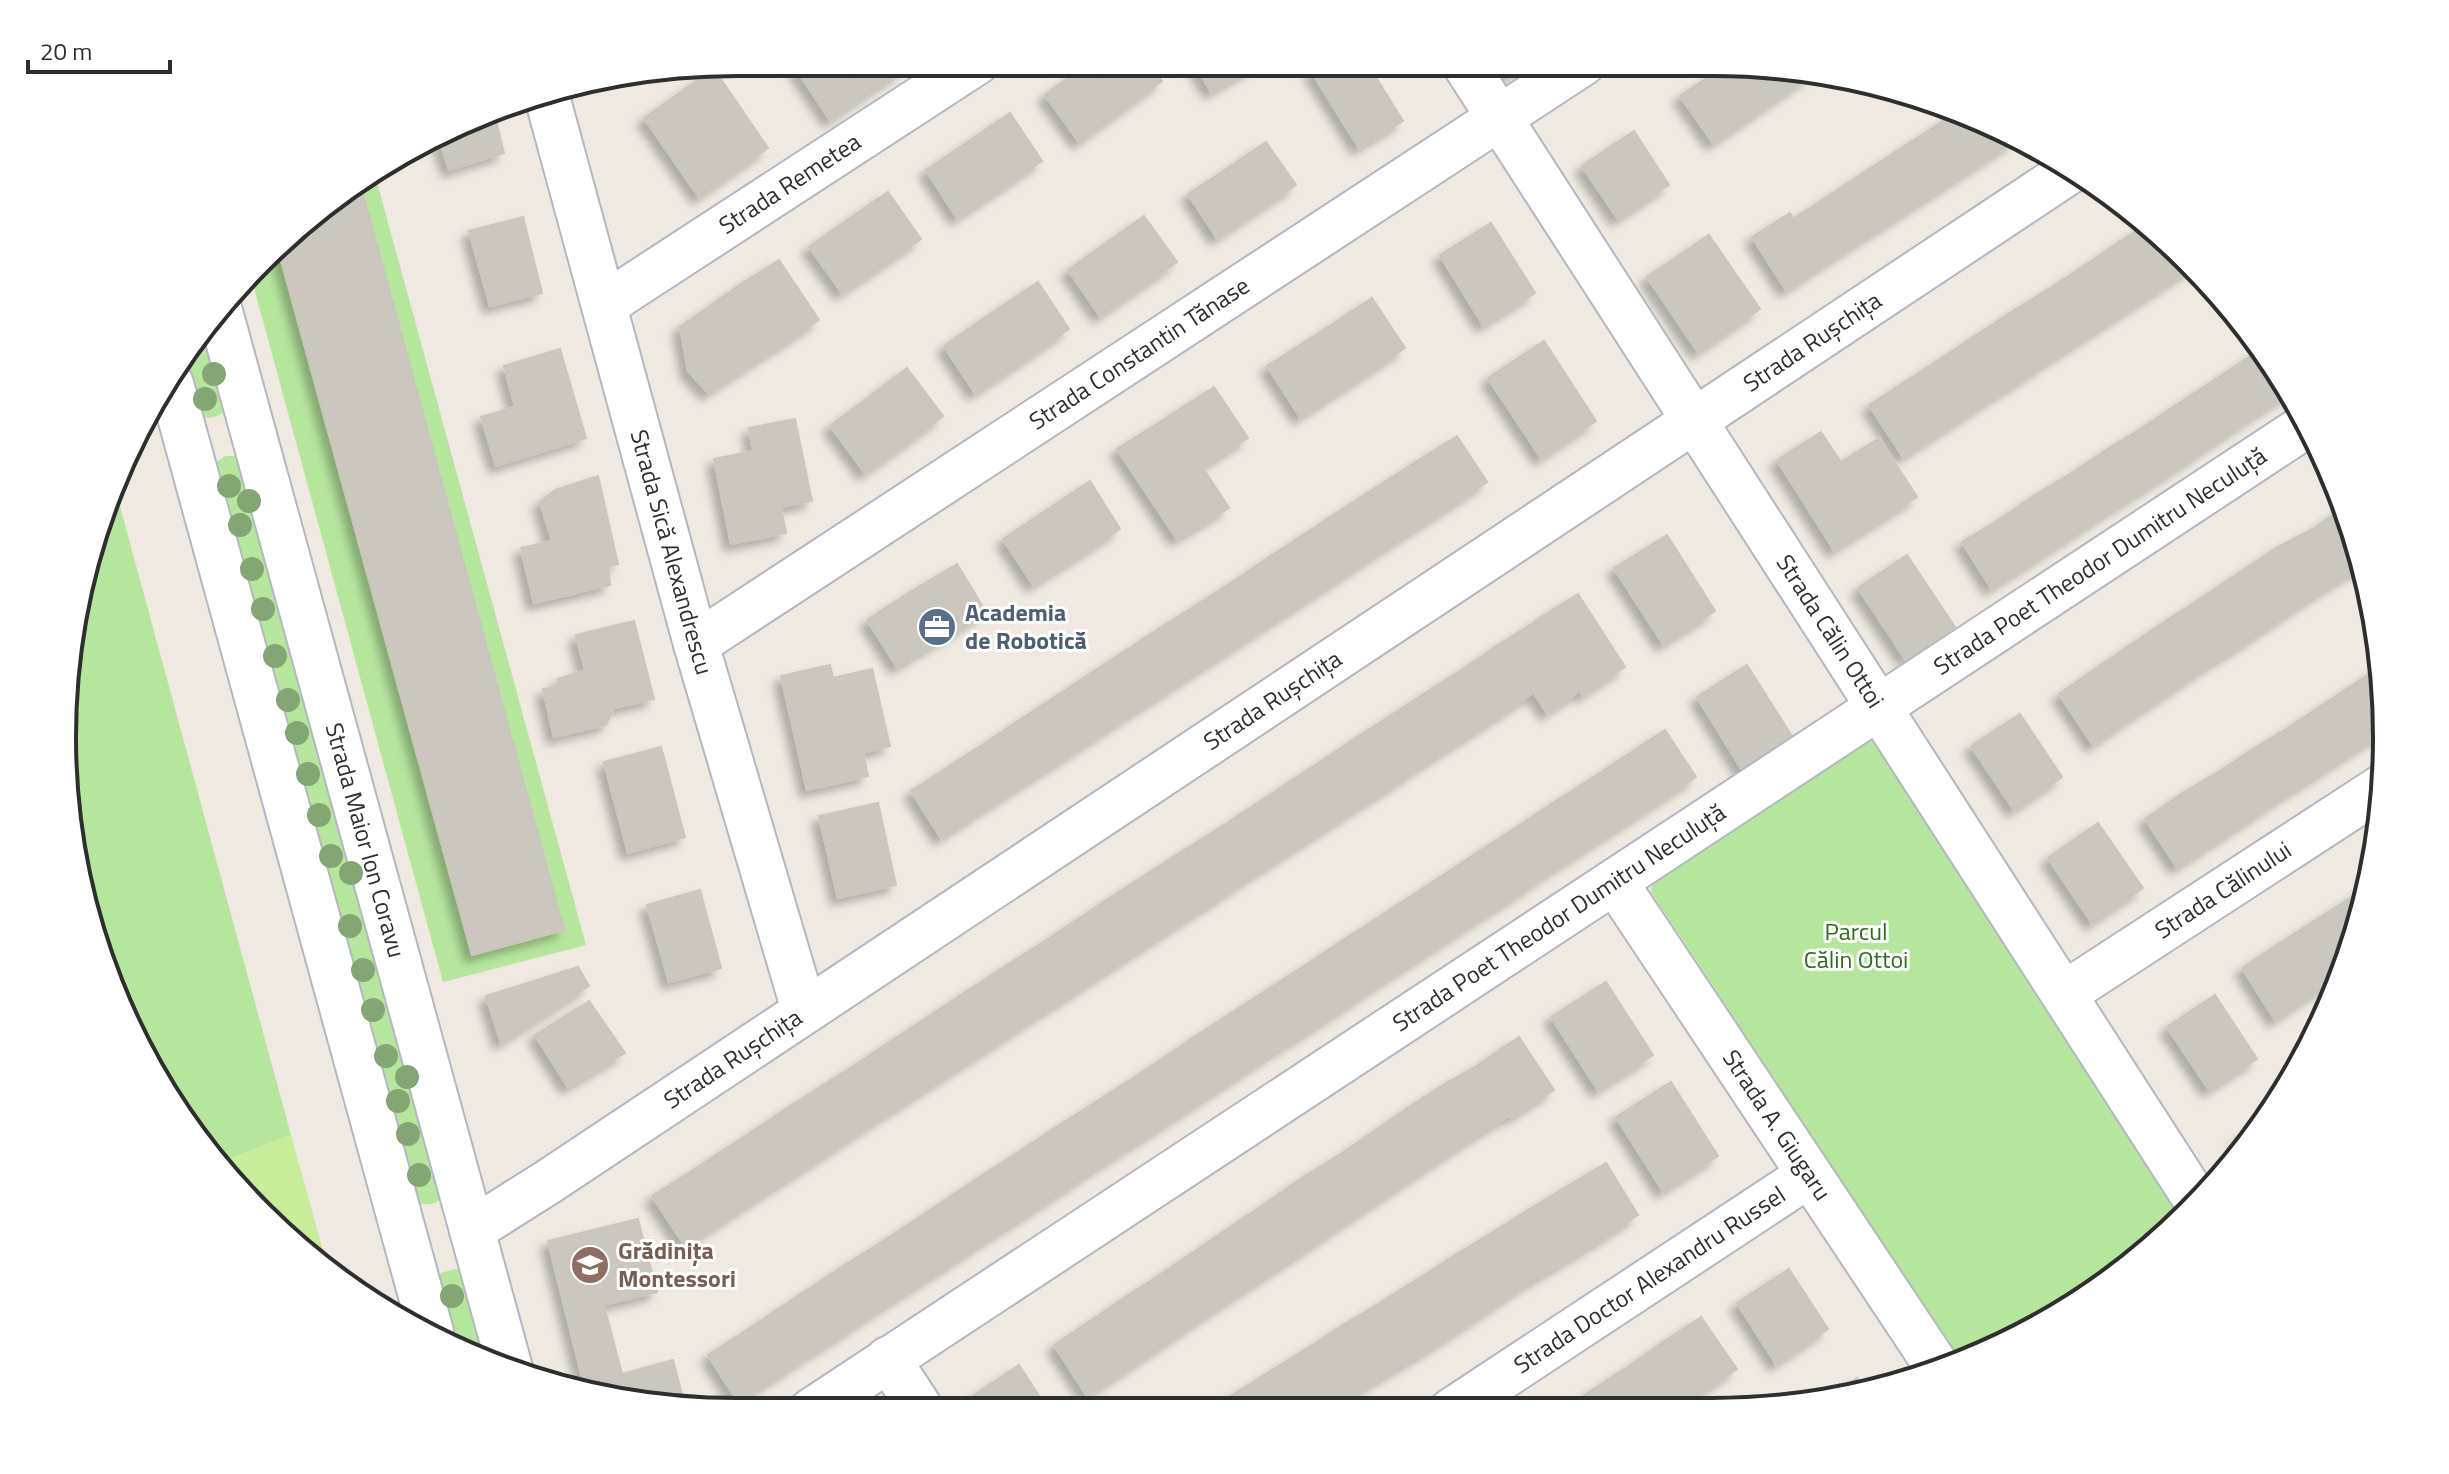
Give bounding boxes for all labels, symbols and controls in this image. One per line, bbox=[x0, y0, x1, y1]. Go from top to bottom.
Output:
scale bar bbox=[28, 24, 170, 74]
text: 20 m bbox=[40, 33, 92, 69]
street label: Strada Remetea bbox=[711, 123, 868, 243]
street label: Strada Constantin Tănase bbox=[1021, 267, 1256, 438]
street label: Strada Rușchița bbox=[1736, 282, 1888, 400]
street label: Strada Sică Alexandrescu bbox=[621, 425, 723, 679]
street label: Strada Poet Theodor Dumitru Neculuță bbox=[1926, 438, 2273, 683]
street label: Strada Călin Ottoi bbox=[1768, 547, 1894, 715]
place label: Academia de Robotică bbox=[965, 594, 1087, 658]
office icon: Academia de Robotică bbox=[916, 606, 958, 648]
street label: Strada Rușchița bbox=[1196, 641, 1349, 759]
street label: Strada Maior Ion Coravu bbox=[317, 719, 415, 962]
street label: Strada Poet Theodor Dumitru Neculuță bbox=[1385, 794, 1732, 1040]
street label: Strada Călinului bbox=[2147, 832, 2298, 947]
park label: Parcul Călin Ottoi bbox=[1804, 913, 1908, 977]
street label: Strada Rușchița bbox=[656, 999, 809, 1117]
street label: Strada A. Giugaru bbox=[1714, 1042, 1841, 1207]
street label: Strada Doctor Alexandru Russel bbox=[1506, 1176, 1792, 1382]
place label: Grădinița Montessori bbox=[618, 1232, 736, 1296]
school or university icon: Grădinița Montessori bbox=[569, 1244, 611, 1286]

